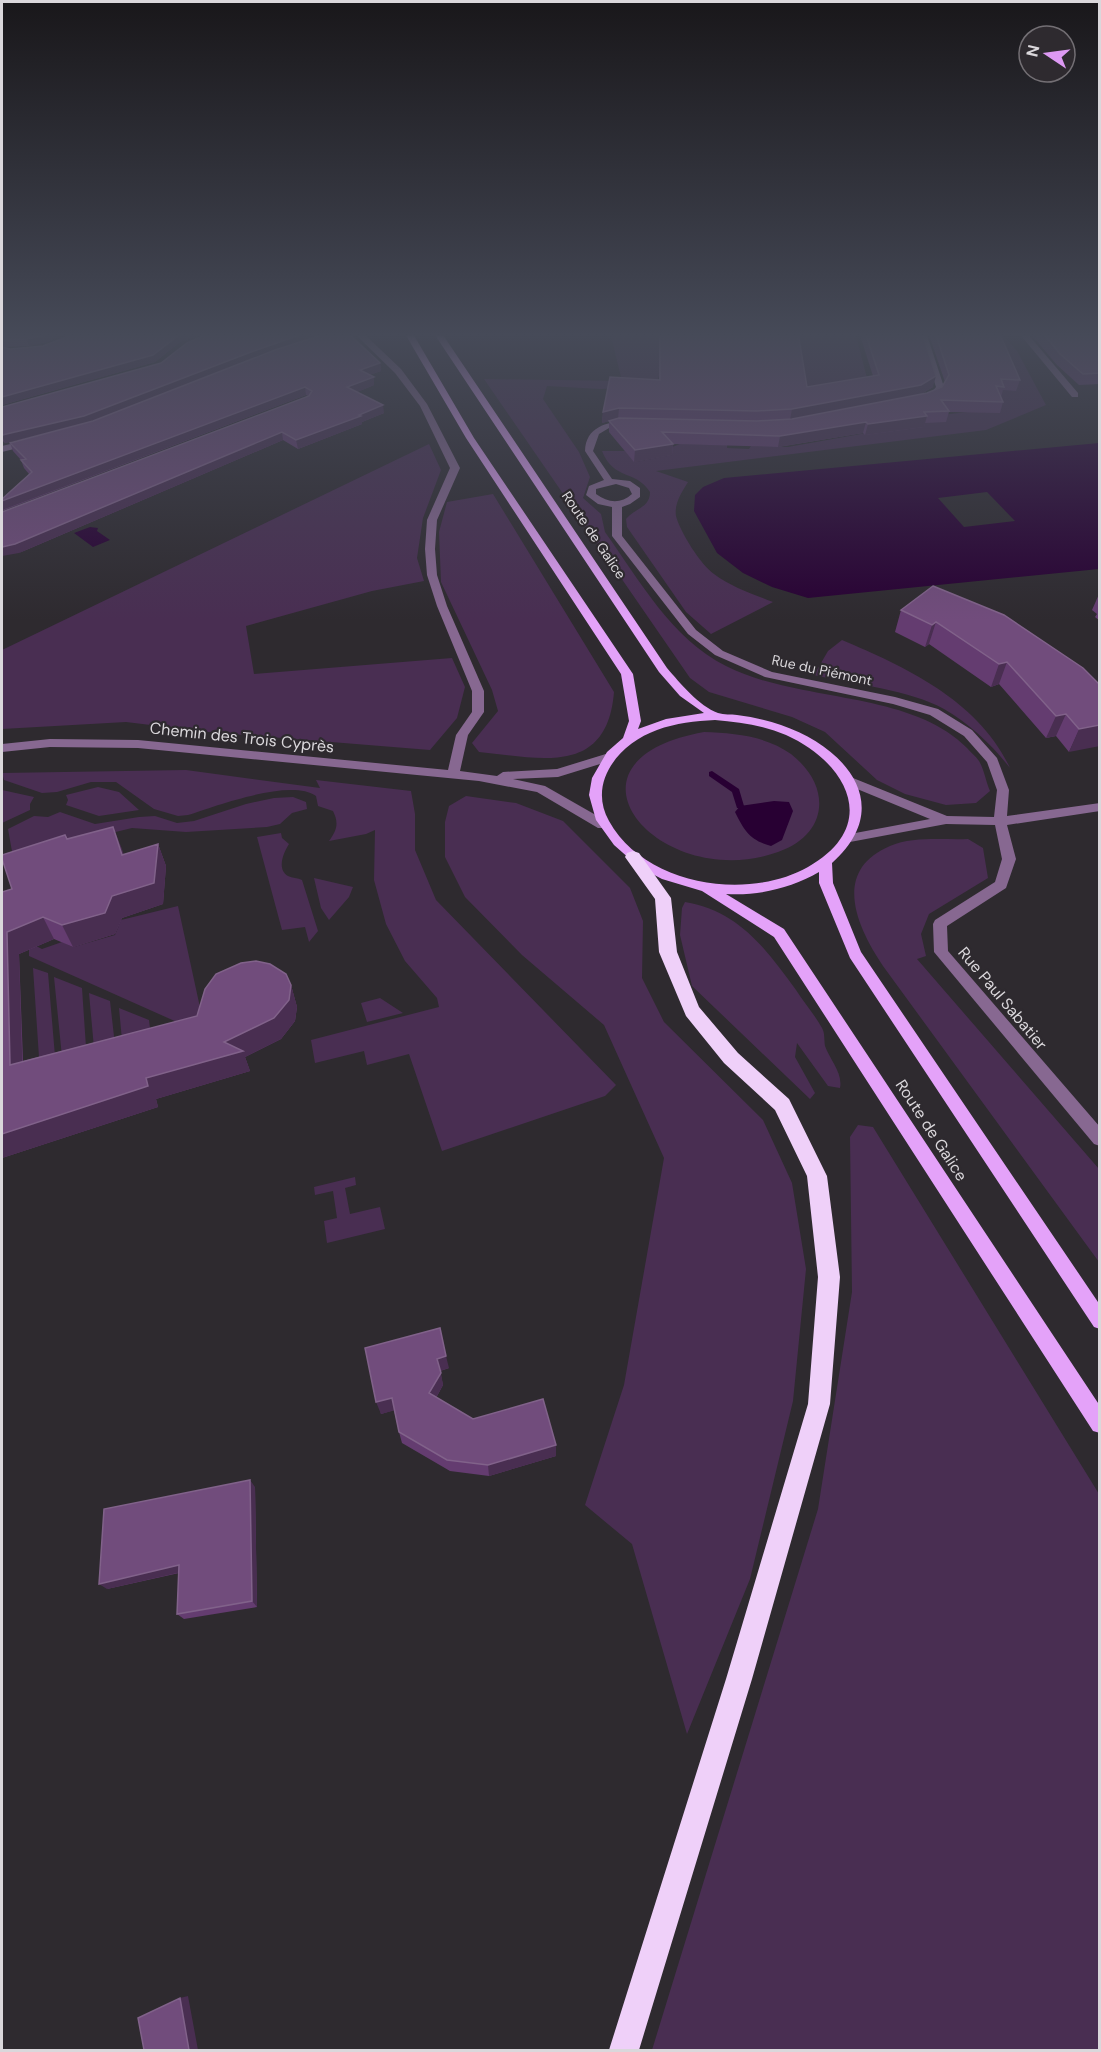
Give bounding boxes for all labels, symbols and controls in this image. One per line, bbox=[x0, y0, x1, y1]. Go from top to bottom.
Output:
north arrow bbox=[1017, 24, 1077, 84]
text: N bbox=[1021, 43, 1044, 59]
street label: Route de Galice bbox=[558, 488, 630, 582]
street label: Rue du Piémont bbox=[770, 651, 874, 689]
street label: Chemin des Trois Cyprès bbox=[149, 717, 335, 758]
street label: Rue Paul Sabatier bbox=[953, 942, 1052, 1054]
street label: Route de Galice bbox=[891, 1076, 972, 1185]

